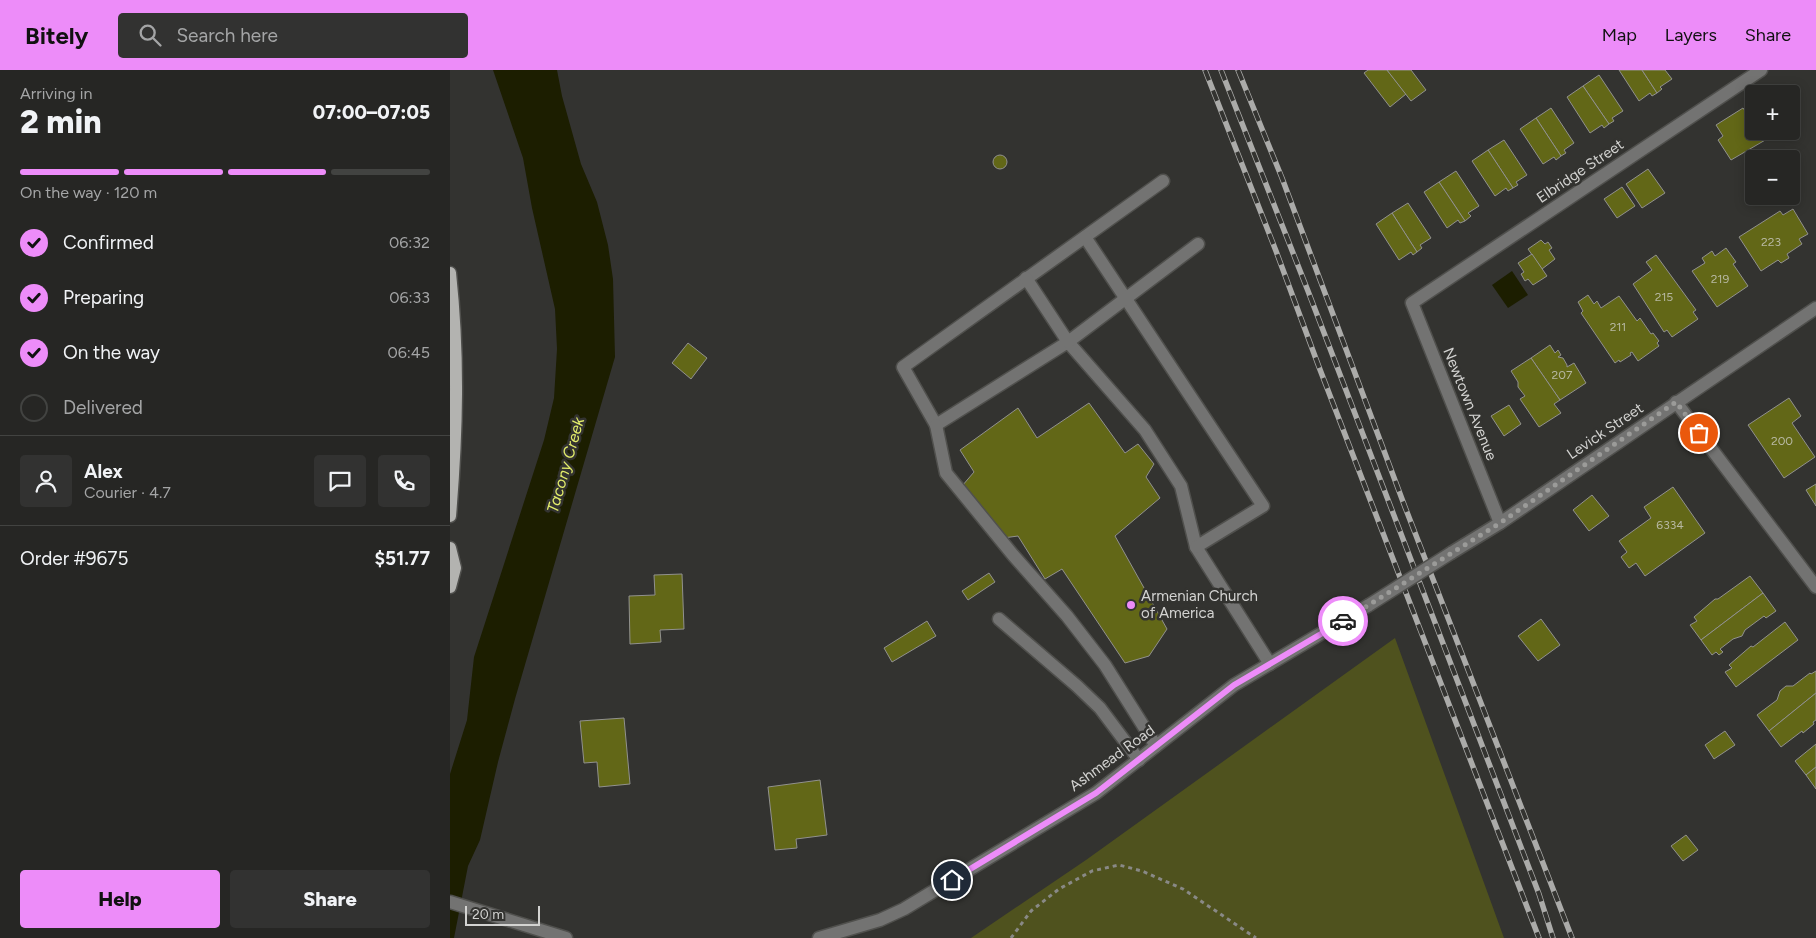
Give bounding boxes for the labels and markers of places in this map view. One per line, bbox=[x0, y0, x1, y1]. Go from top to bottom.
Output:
pin bbox=[1678, 412, 1720, 454]
place label: Armenian Church of America bbox=[1141, 587, 1258, 622]
marker: Armenian Church of America bbox=[1125, 599, 1137, 611]
pin bbox=[931, 859, 973, 901]

